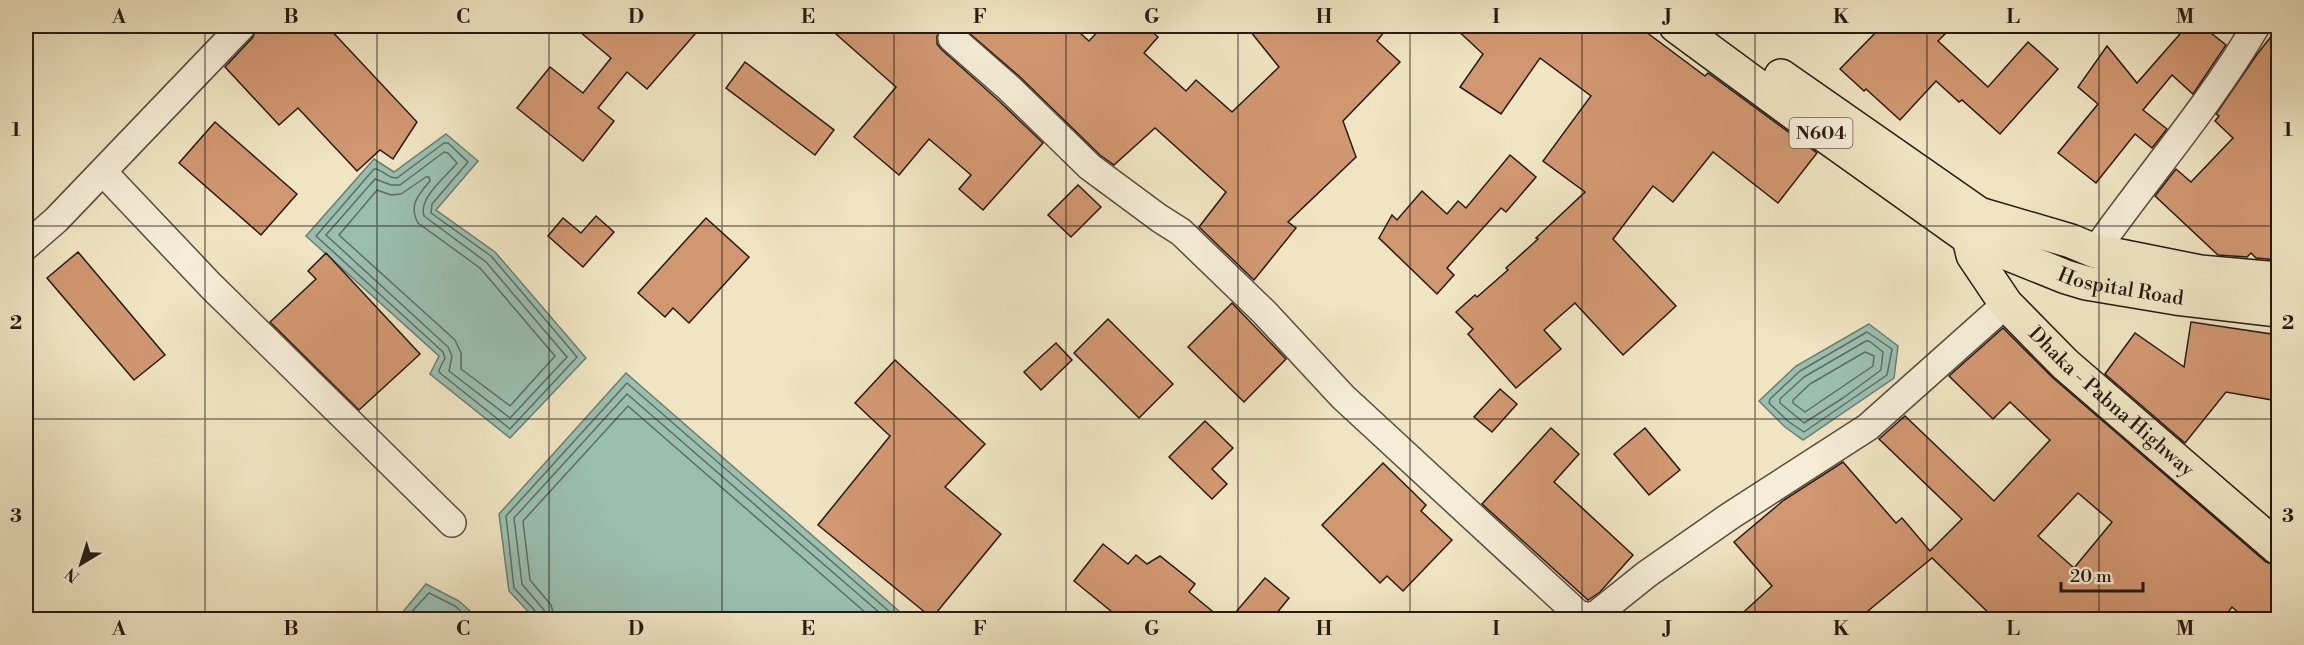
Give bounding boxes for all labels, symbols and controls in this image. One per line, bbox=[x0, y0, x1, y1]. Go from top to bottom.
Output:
text: A bbox=[111, 5, 127, 30]
text: B bbox=[283, 5, 299, 30]
text: C bbox=[456, 5, 470, 30]
text: D bbox=[628, 5, 644, 30]
text: E bbox=[801, 5, 815, 30]
text: F bbox=[973, 5, 987, 30]
text: G bbox=[1144, 5, 1160, 30]
text: H bbox=[1316, 5, 1333, 30]
text: I bbox=[1492, 5, 1500, 30]
text: J bbox=[1661, 5, 1672, 30]
text: K bbox=[1833, 5, 1850, 30]
text: L bbox=[2006, 5, 2020, 30]
text: M bbox=[2176, 5, 2195, 30]
text: 1 bbox=[11, 118, 21, 143]
road number: N604 bbox=[1790, 118, 1852, 148]
text: 1 bbox=[2283, 118, 2293, 143]
street label: Hospital Road bbox=[2054, 262, 2186, 311]
text: 2 bbox=[10, 311, 22, 336]
text: 2 bbox=[2282, 311, 2294, 336]
street label: Dhaka - Pabna Highway bbox=[2023, 321, 2199, 482]
text: 3 bbox=[10, 504, 22, 529]
text: 3 bbox=[2282, 504, 2294, 529]
north arrow bbox=[51, 534, 111, 594]
scale bar bbox=[2061, 555, 2144, 593]
text: N bbox=[61, 563, 84, 587]
text: 20 m bbox=[2070, 565, 2112, 588]
text: A bbox=[111, 617, 127, 642]
text: B bbox=[283, 617, 299, 642]
text: C bbox=[456, 617, 470, 642]
text: D bbox=[628, 617, 644, 642]
text: E bbox=[801, 617, 815, 642]
text: F bbox=[973, 617, 987, 642]
text: G bbox=[1144, 617, 1160, 642]
text: H bbox=[1316, 617, 1333, 642]
text: I bbox=[1492, 617, 1500, 642]
text: J bbox=[1661, 617, 1672, 642]
text: K bbox=[1833, 617, 1850, 642]
text: L bbox=[2006, 617, 2020, 642]
text: M bbox=[2176, 617, 2195, 642]

